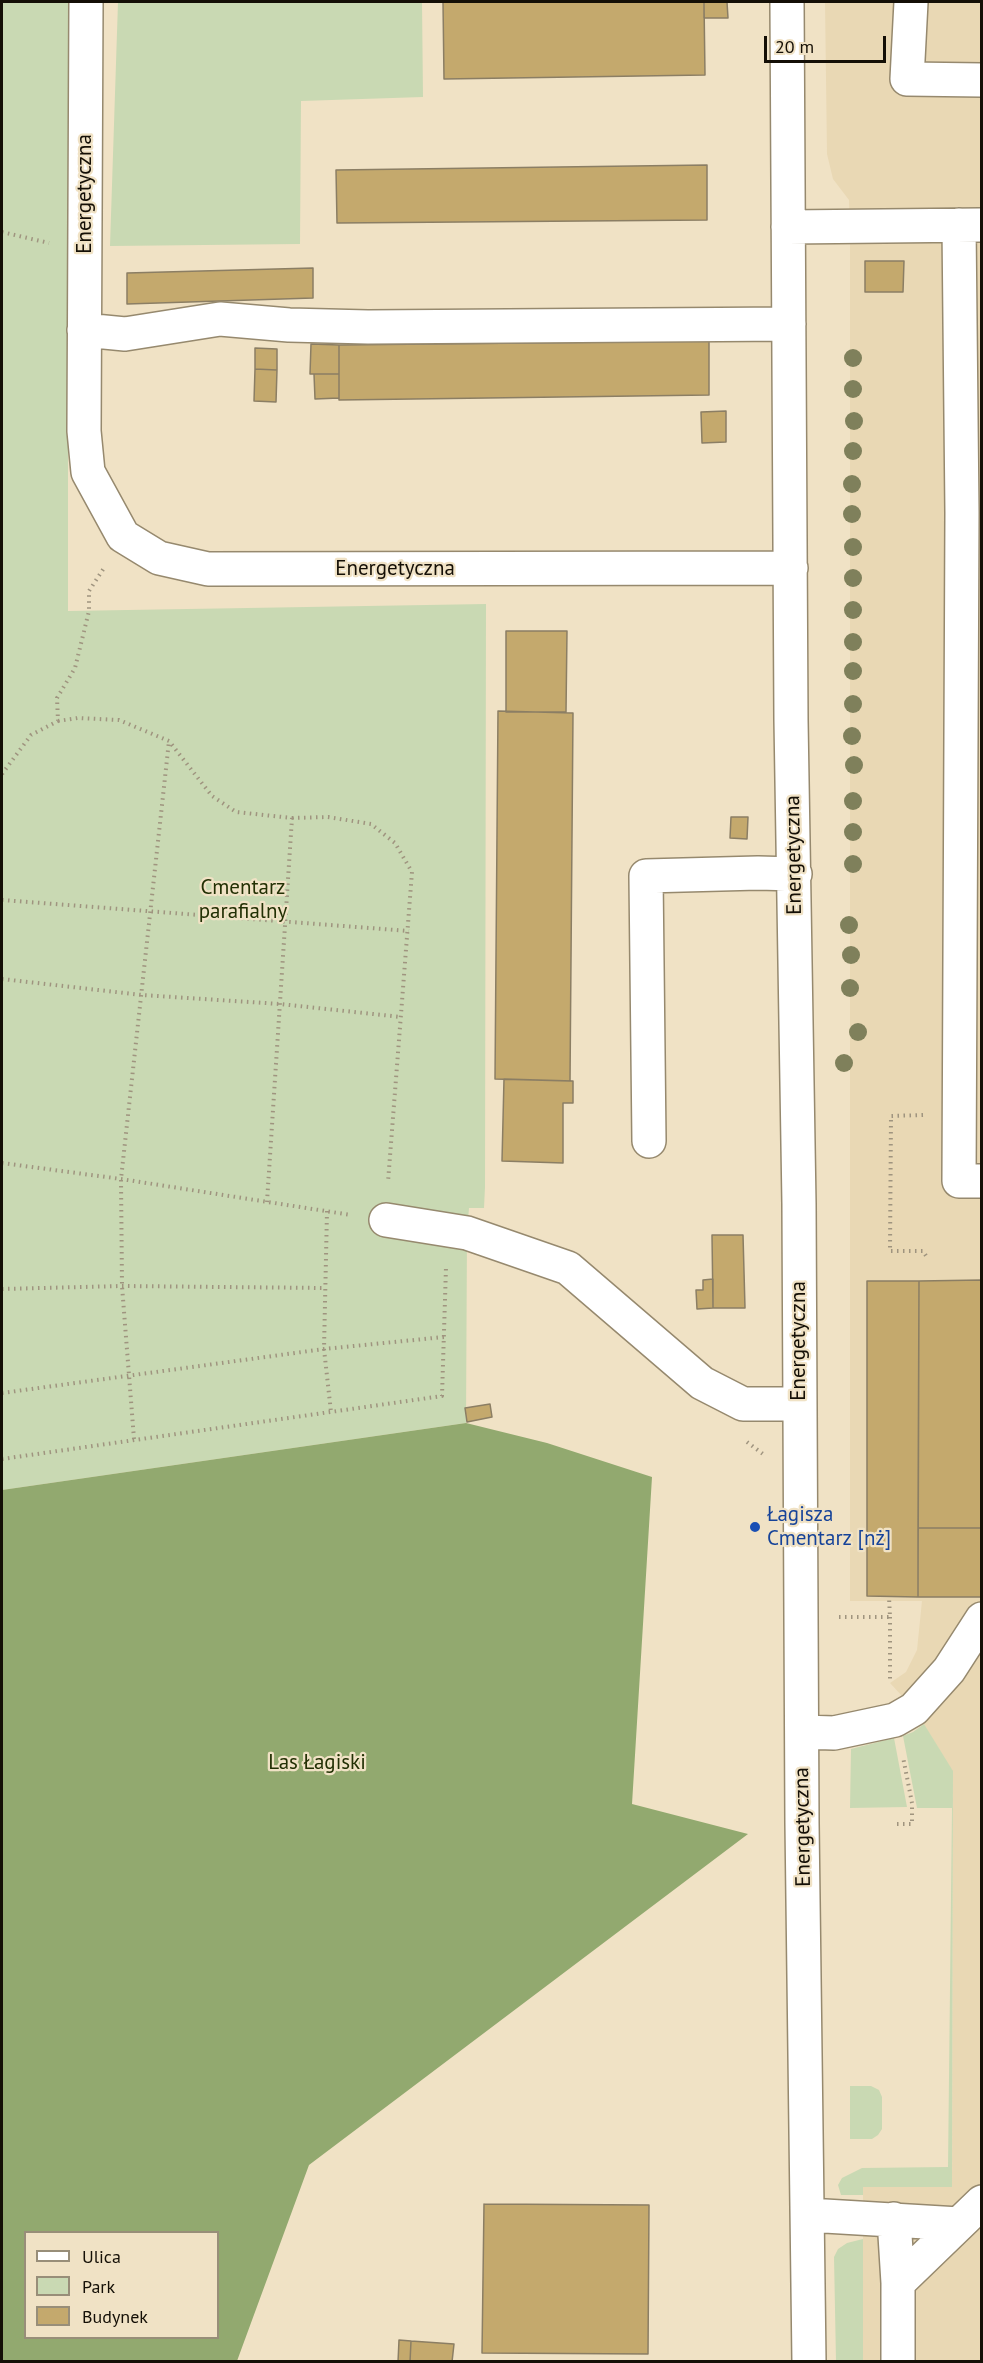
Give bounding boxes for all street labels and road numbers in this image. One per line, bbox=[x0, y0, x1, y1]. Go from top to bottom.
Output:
street label: Energetyczna bbox=[72, 134, 98, 254]
street label: Energetyczna bbox=[335, 556, 455, 582]
street label: Energetyczna bbox=[780, 795, 808, 915]
street label: Energetyczna bbox=[786, 1281, 812, 1401]
street label: Energetyczna bbox=[789, 1767, 817, 1887]

